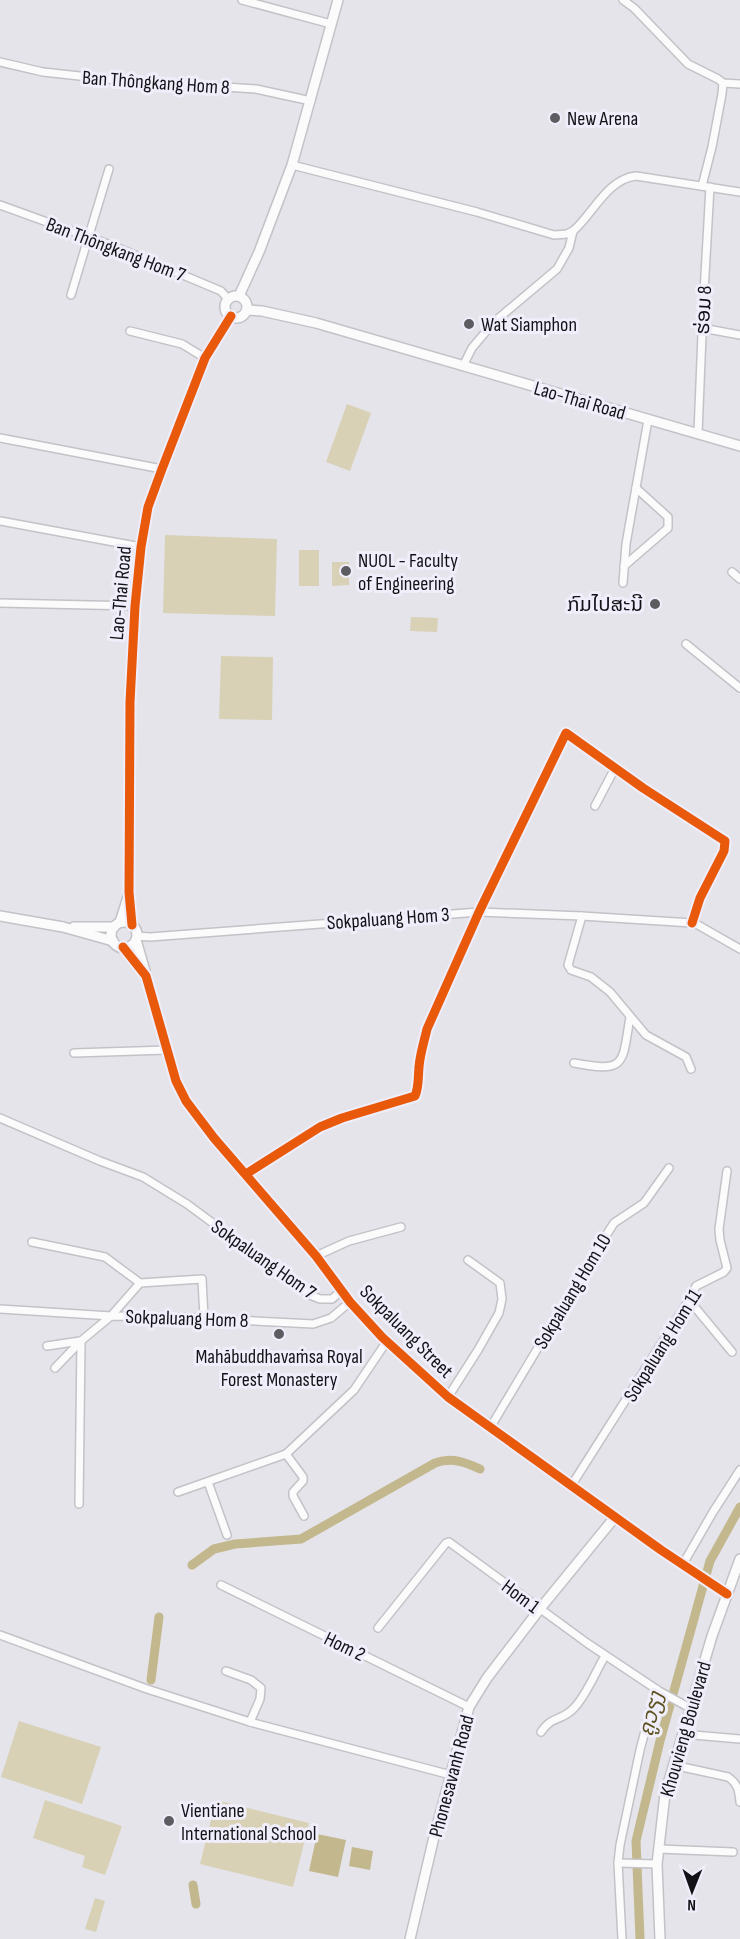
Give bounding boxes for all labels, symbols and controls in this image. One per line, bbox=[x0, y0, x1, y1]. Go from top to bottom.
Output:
street label: Ban Thôngkang Hom 8 bbox=[81, 66, 231, 100]
place label: New Arena bbox=[567, 107, 638, 131]
marker: New Arena bbox=[548, 111, 562, 125]
street label: Ban Thôngkang Hom 7 bbox=[43, 212, 189, 288]
street label: ຮ່ອມ 8 bbox=[691, 285, 717, 335]
place label: Wat Siamphon bbox=[481, 313, 577, 337]
marker: Wat Siamphon bbox=[462, 317, 476, 331]
street label: Lao-Thai Road bbox=[531, 376, 628, 425]
street label: Lao-Thai Road bbox=[105, 545, 137, 641]
place label: NUOL - Faculty of Engineering bbox=[358, 549, 458, 596]
marker: NUOL - Faculty of Engineering bbox=[339, 564, 353, 578]
place label: ກົມໄປສະນີ bbox=[567, 593, 643, 617]
marker: ກົມໄປສະນີ bbox=[648, 597, 662, 611]
street label: Sokpaluang Hom 3 bbox=[326, 903, 450, 935]
street label: Sokpaluang Hom 7 bbox=[206, 1215, 320, 1305]
street label: Sokpaluang Hom 10 bbox=[529, 1229, 617, 1354]
street label: Sokpaluang Street bbox=[355, 1280, 458, 1383]
street label: Sokpaluang Hom 11 bbox=[619, 1285, 707, 1406]
street label: Sokpaluang Hom 8 bbox=[125, 1305, 249, 1333]
marker: Mahābuddhavaṁsa Royal Forest Monastery bbox=[272, 1327, 286, 1341]
place label: Mahābuddhavaṁsa Royal Forest Monastery bbox=[195, 1345, 363, 1392]
street label: Hom 1 bbox=[497, 1575, 544, 1619]
street label: Hom 2 bbox=[320, 1627, 369, 1667]
street label: Khouvieng Boulevard bbox=[655, 1659, 717, 1800]
water label: ຄູວຽງ bbox=[634, 1688, 670, 1739]
street label: Phonesavanh Road bbox=[424, 1713, 480, 1840]
place label: Vientiane International School bbox=[181, 1799, 316, 1846]
marker: Vientiane International School bbox=[162, 1814, 176, 1828]
north arrow bbox=[662, 1861, 722, 1921]
text: N bbox=[687, 1895, 696, 1914]

